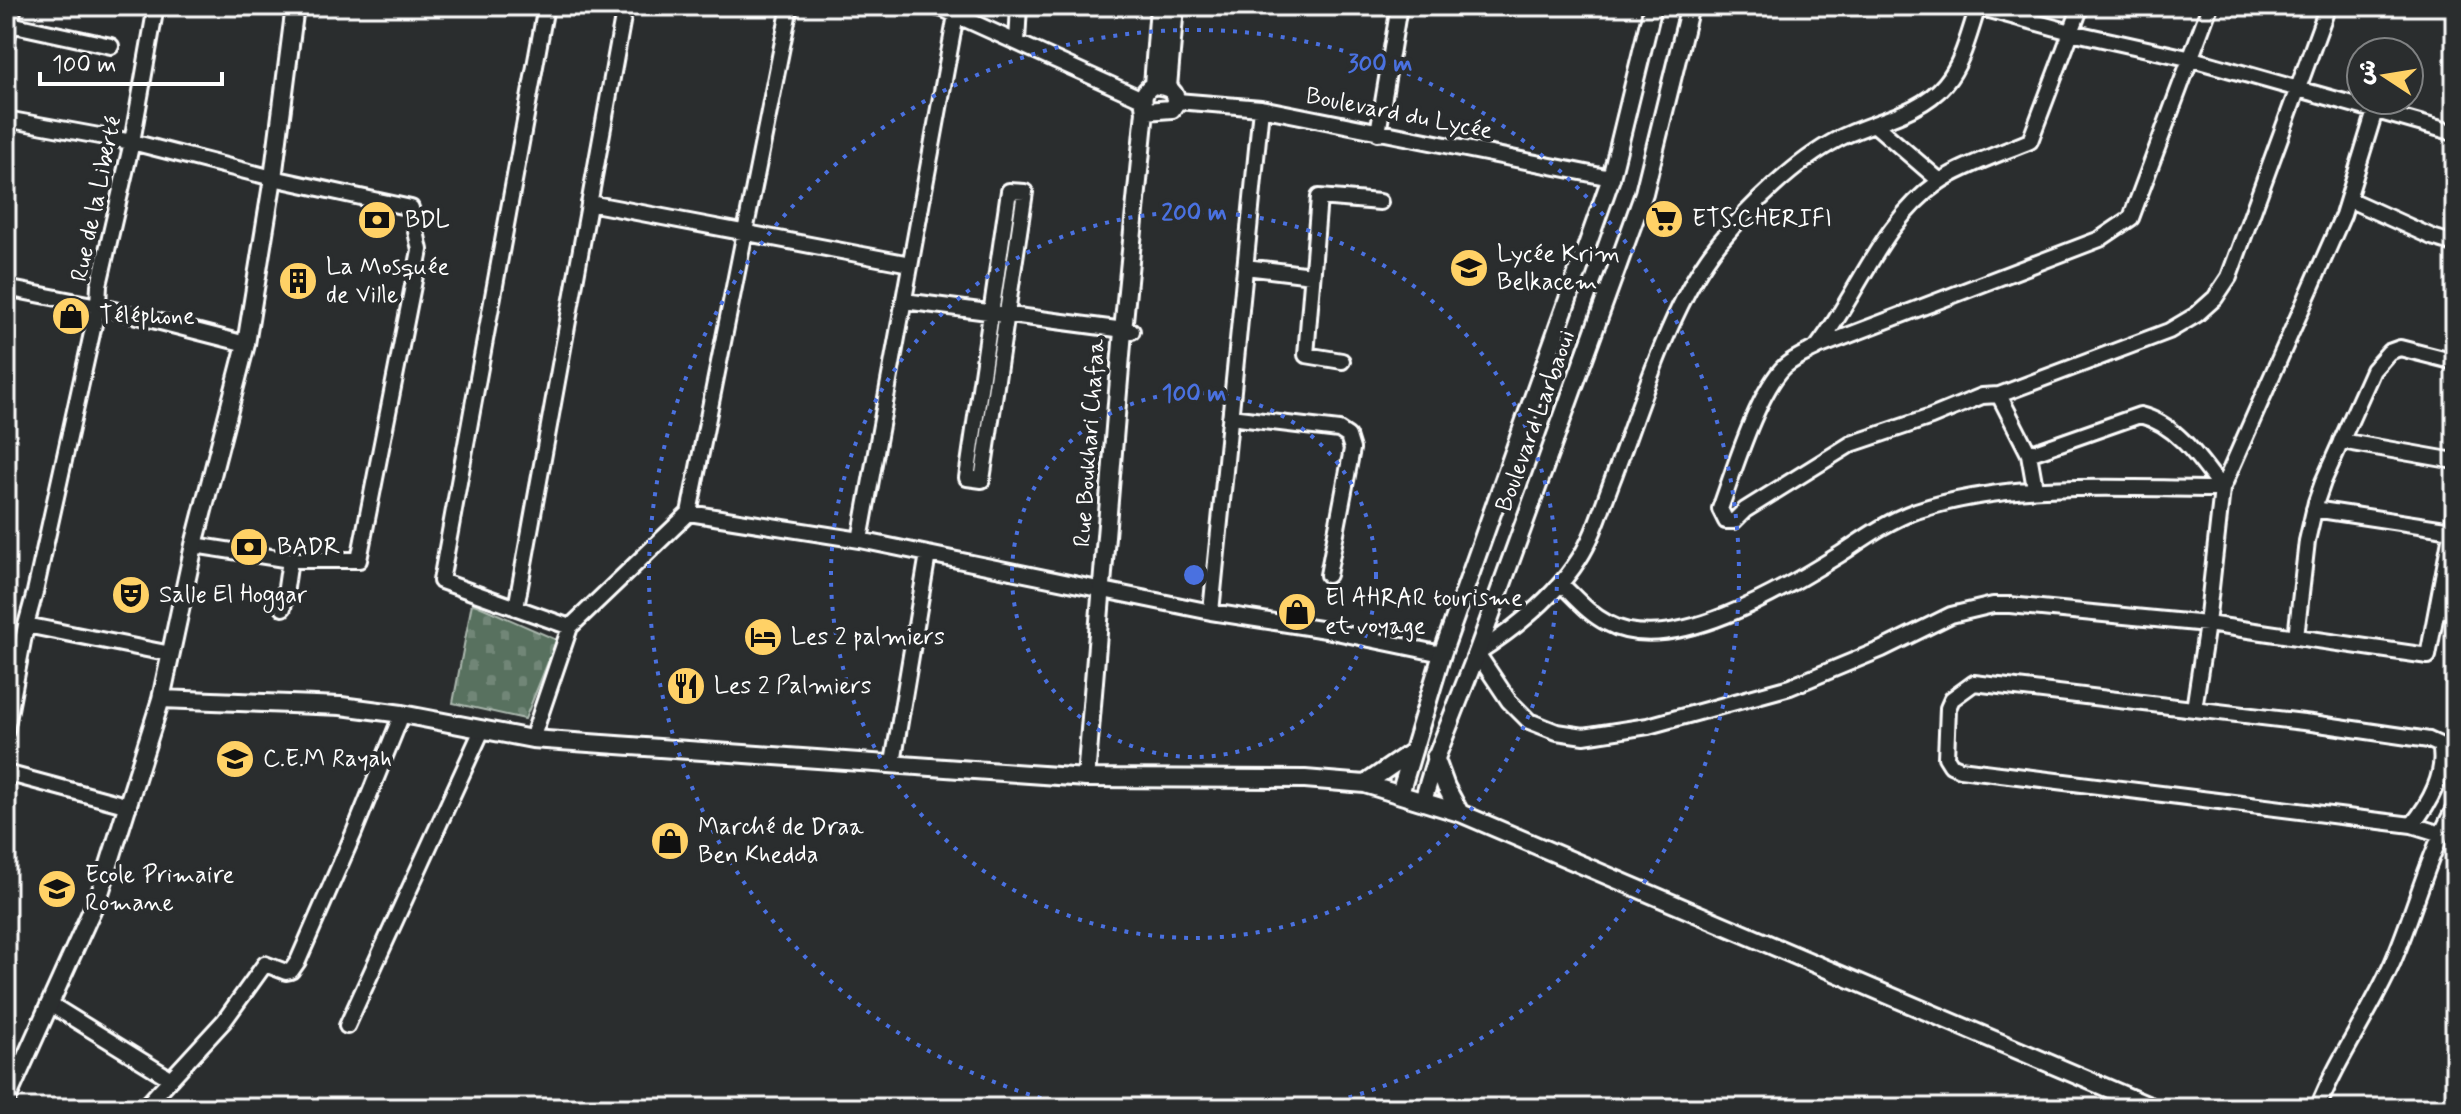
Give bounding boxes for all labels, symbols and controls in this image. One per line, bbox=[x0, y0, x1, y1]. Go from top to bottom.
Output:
scale bar bbox=[40, 36, 222, 86]
north arrow bbox=[2345, 36, 2425, 116]
text: 300 m bbox=[1348, 49, 1412, 80]
text: 100 m bbox=[52, 50, 116, 81]
text: ش bbox=[2351, 58, 2384, 87]
street label: Boulevard du Lycée bbox=[1303, 81, 1495, 147]
street label: Rue de la Liberté bbox=[64, 113, 130, 285]
text: 200 m bbox=[1161, 198, 1227, 229]
supermarket icon: ETS.CHERIFI bbox=[1643, 198, 1685, 240]
bank icon: BDL bbox=[356, 199, 398, 241]
place label: ETS.CHERIFI bbox=[1692, 204, 1832, 235]
place label: BDL bbox=[405, 205, 450, 236]
place label: Lycée Krim Belkacem bbox=[1497, 239, 1620, 298]
school or university icon: Lycée Krim Belkacem bbox=[1448, 247, 1490, 289]
place label: La Mosquée de Ville bbox=[326, 252, 449, 311]
building icon: La Mosquée de Ville bbox=[277, 260, 319, 302]
shop icon: Téléphone bbox=[50, 295, 92, 337]
place label: Téléphone bbox=[99, 301, 195, 332]
street label: Boulevard Larbaoui bbox=[1489, 326, 1583, 516]
street label: Rue Boukhari Chafaa bbox=[1067, 337, 1113, 548]
text: 100 m bbox=[1162, 379, 1226, 410]
bank icon: BADR bbox=[228, 526, 270, 568]
place label: BADR bbox=[277, 532, 340, 563]
centre of rings bbox=[1180, 561, 1208, 589]
theatre icon: Salle El Hoggar bbox=[110, 574, 152, 616]
place label: Salle El Hoggar bbox=[159, 580, 307, 613]
place label: El AHRAR tourisme et voyage bbox=[1325, 583, 1523, 642]
shop icon: El AHRAR tourisme et voyage bbox=[1276, 591, 1318, 633]
hotel icon: Les 2 palmiers bbox=[742, 616, 784, 658]
place label: Les 2 palmiers bbox=[791, 622, 945, 653]
restaurant icon: Les 2 Palmiers bbox=[665, 665, 707, 707]
place label: Les 2 Palmiers bbox=[714, 671, 872, 702]
school or university icon: C.E.M Rayah bbox=[214, 738, 256, 780]
place label: C.E.M Rayah bbox=[263, 744, 392, 775]
place label: Marché de Draa Ben Khedda bbox=[698, 812, 864, 871]
shop icon: Marché de Draa Ben Khedda bbox=[649, 820, 691, 862]
place label: Ecole Primaire Romane bbox=[85, 860, 234, 919]
school or university icon: Ecole Primaire Romane bbox=[36, 868, 78, 910]

